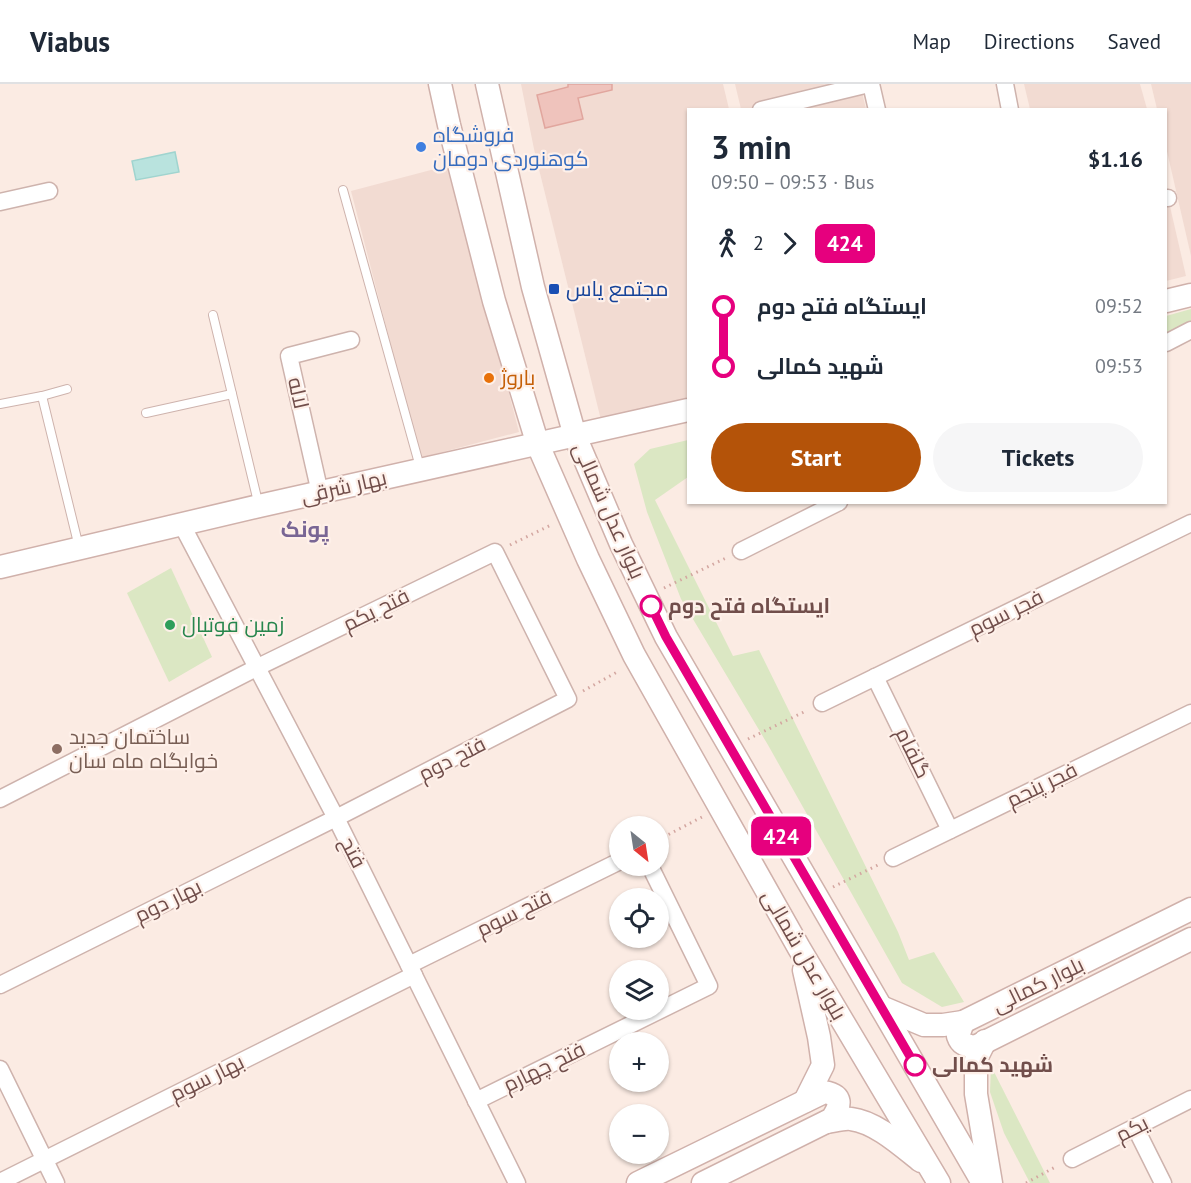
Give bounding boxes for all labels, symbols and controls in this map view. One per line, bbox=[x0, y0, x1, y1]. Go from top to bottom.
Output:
text: Viabus bbox=[30, 23, 110, 60]
text: Map bbox=[912, 28, 951, 55]
text: Directions bbox=[984, 28, 1075, 55]
text: Saved bbox=[1108, 28, 1161, 55]
place label: فروشگاه کوهنوردی دومان bbox=[433, 121, 589, 172]
text: 3 min bbox=[711, 125, 792, 168]
marker: فروشگاه کوهنوردی دومان bbox=[414, 140, 428, 154]
text: $1.16 bbox=[1088, 145, 1143, 173]
text: 09:50 – 09:53 · Bus bbox=[711, 169, 875, 195]
icon: walk bbox=[711, 227, 744, 260]
icon: forward bbox=[773, 227, 806, 260]
text: 2 bbox=[753, 230, 764, 256]
text: 424 bbox=[827, 230, 863, 257]
place label: مجتمع یاس bbox=[566, 275, 669, 303]
marker: مجتمع یاس bbox=[547, 282, 561, 296]
text: ایستگاه فتح دوم bbox=[757, 292, 927, 320]
text: 09:52 bbox=[1095, 293, 1143, 319]
text: شهید کمالی bbox=[757, 352, 884, 380]
text: 09:53 bbox=[1095, 353, 1143, 379]
place label: باروژ bbox=[500, 364, 535, 391]
marker: باروژ bbox=[482, 371, 496, 385]
street label: لاله bbox=[282, 375, 315, 411]
button: Start bbox=[711, 423, 921, 492]
button: Tickets bbox=[933, 423, 1143, 492]
street label: بلوار عدل شمالی bbox=[567, 438, 652, 583]
street label: بهار شرقی bbox=[298, 464, 389, 509]
district label: پونک bbox=[281, 515, 329, 545]
street label: فتح یکم bbox=[338, 582, 414, 638]
street label: فجر سوم bbox=[964, 583, 1048, 643]
place label: ایستگاه فتح دوم bbox=[668, 592, 830, 620]
marker: ایستگاه فتح دوم bbox=[640, 595, 662, 617]
place label: زمین فوتبال bbox=[182, 611, 284, 638]
marker: زمین فوتبال bbox=[163, 618, 177, 632]
place label: ساختمان جدید خوابگاه ماه سان bbox=[69, 723, 218, 774]
street label: گلفام bbox=[889, 723, 937, 783]
street label: فتح دوم bbox=[413, 730, 491, 788]
marker: ساختمان جدید خوابگاه ماه سان bbox=[50, 742, 64, 756]
street label: فجر پنجم bbox=[1002, 756, 1082, 814]
north arrow bbox=[609, 816, 669, 876]
map controls bbox=[609, 816, 669, 1164]
line badge: 424 bbox=[746, 816, 816, 855]
text: 424 bbox=[763, 823, 799, 850]
street label: فتح bbox=[333, 831, 373, 873]
street label: بهار دوم bbox=[130, 873, 206, 929]
street label: فتح سوم bbox=[472, 883, 556, 943]
street label: بلوار عدل شمالی bbox=[756, 885, 853, 1025]
button: locate bbox=[609, 888, 669, 948]
street label: بلوار کمالی bbox=[987, 951, 1088, 1018]
button: layers bbox=[609, 960, 669, 1020]
button: + bbox=[609, 1032, 669, 1092]
street label: فتح چهارم bbox=[498, 1035, 590, 1099]
street label: بهار سوم bbox=[165, 1048, 249, 1108]
place label: شهید کمالی bbox=[932, 1051, 1053, 1078]
marker: شهید کمالی bbox=[904, 1054, 926, 1076]
button: − bbox=[609, 1104, 669, 1164]
street label: یکم bbox=[1111, 1109, 1154, 1149]

